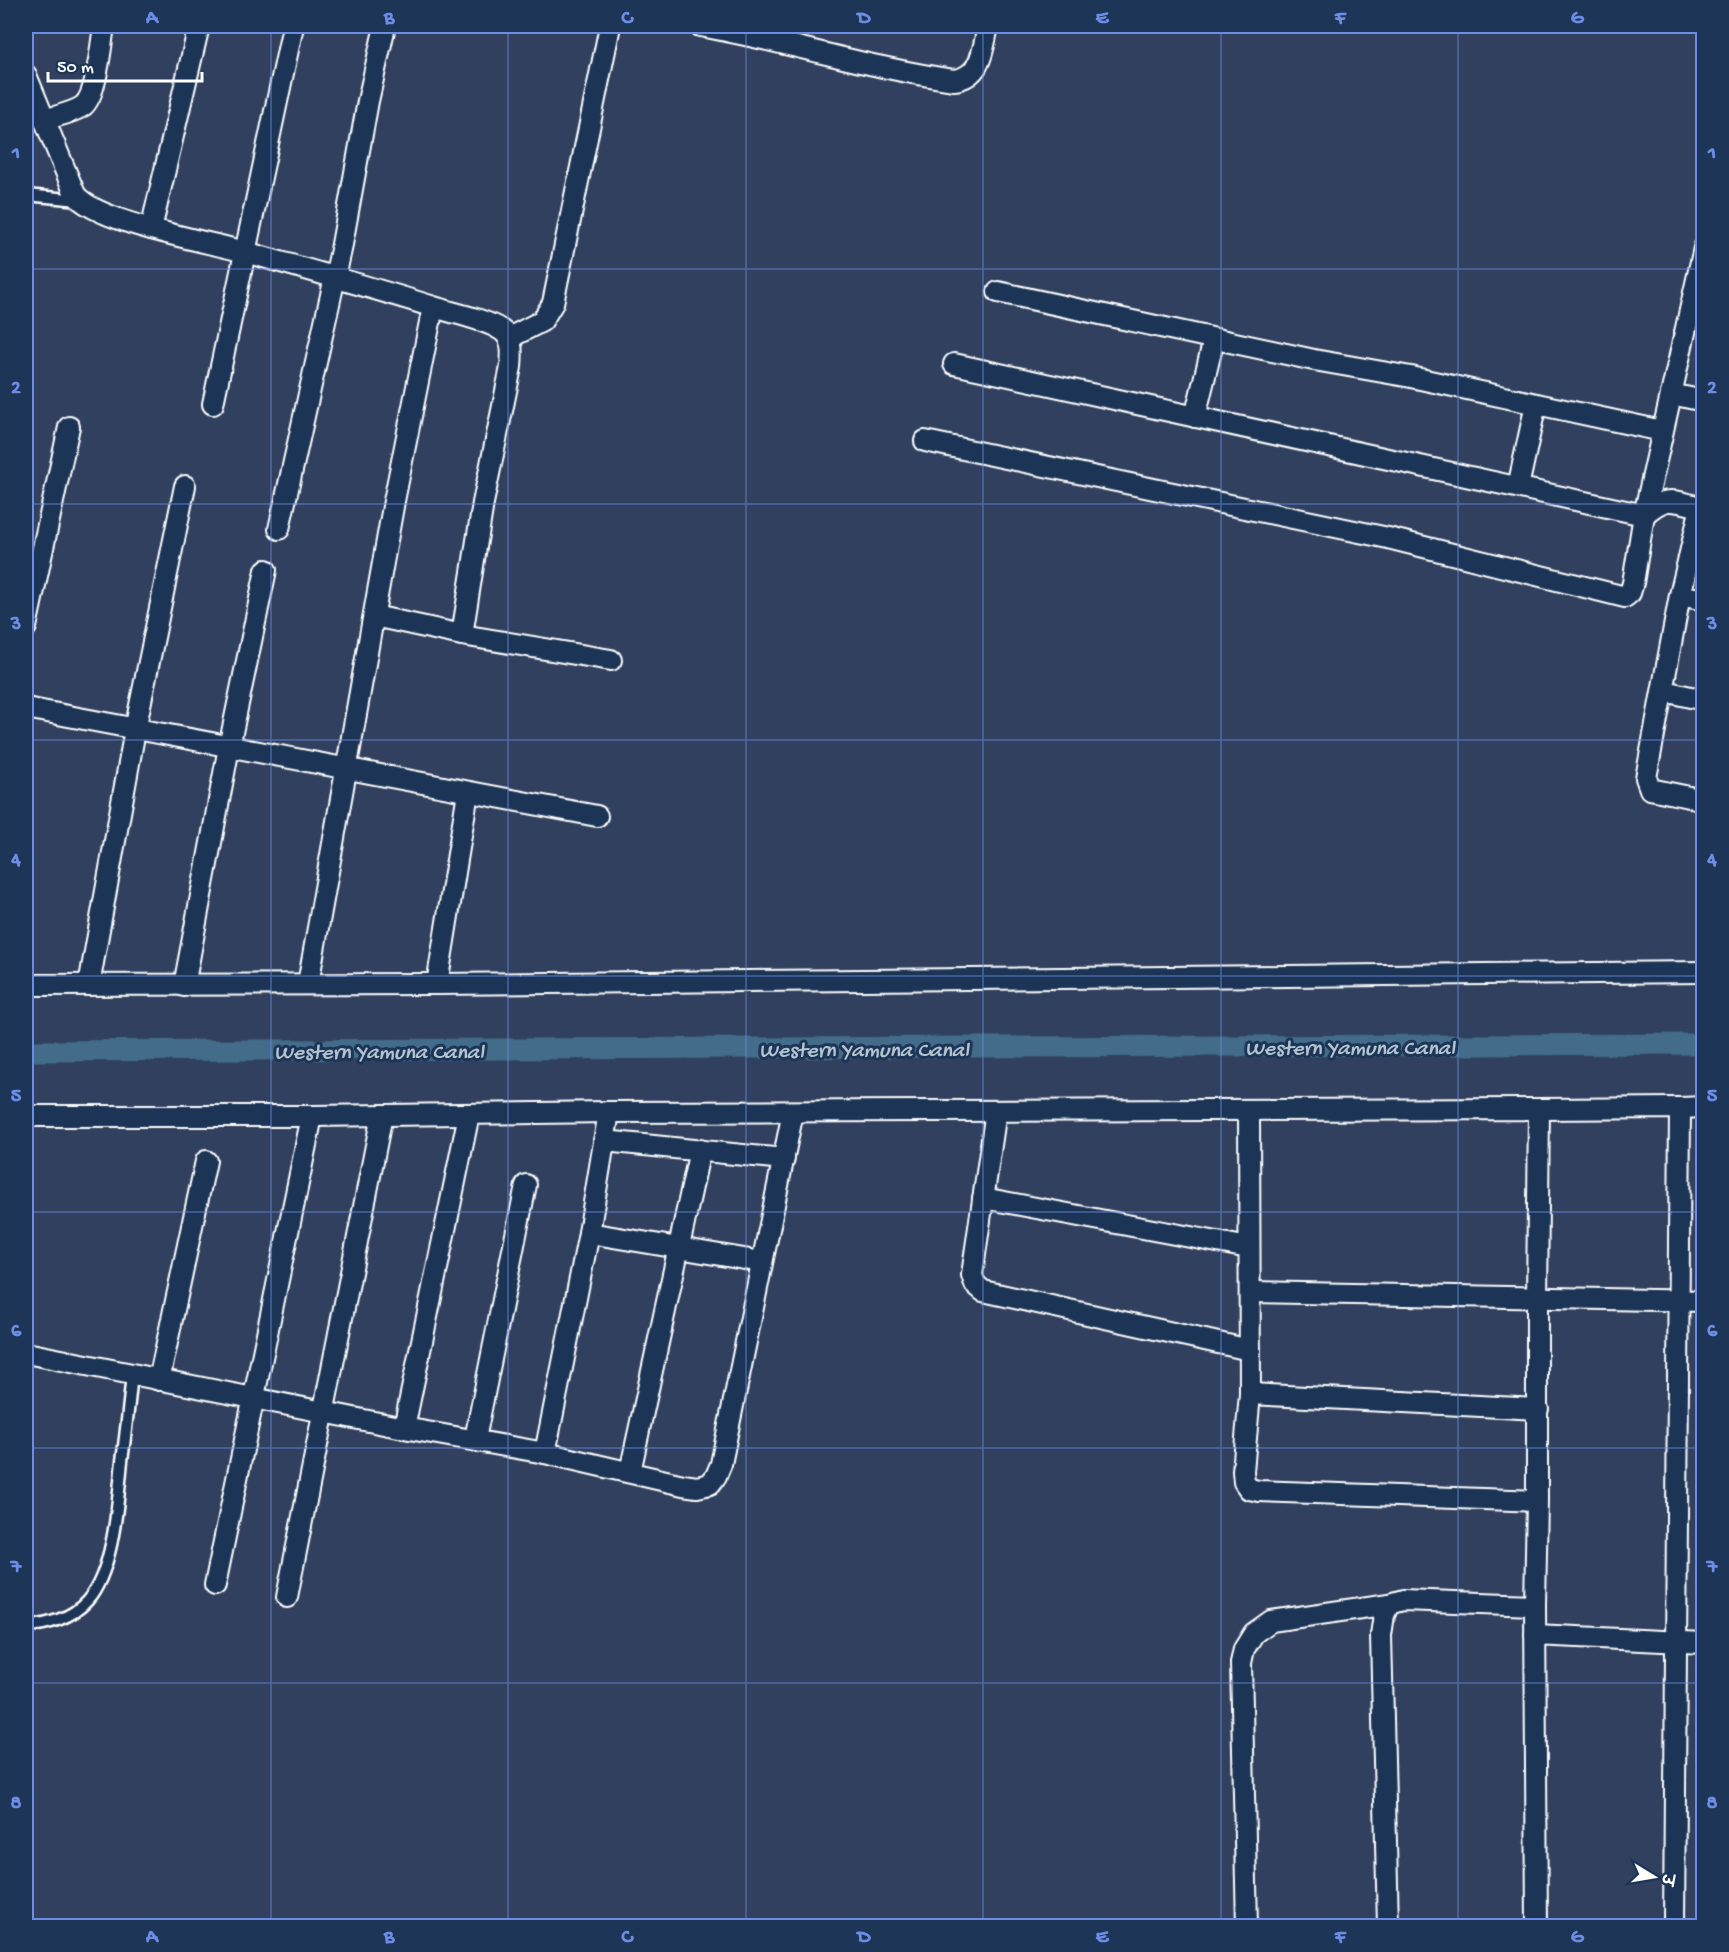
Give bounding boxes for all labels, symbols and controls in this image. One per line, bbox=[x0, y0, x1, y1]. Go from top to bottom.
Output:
text: A bbox=[145, 8, 160, 31]
text: B bbox=[383, 8, 395, 31]
text: C bbox=[621, 8, 635, 31]
text: D bbox=[855, 8, 871, 31]
text: E bbox=[1096, 8, 1110, 31]
text: F bbox=[1334, 8, 1347, 31]
text: G bbox=[1571, 8, 1585, 31]
scale bar bbox=[48, 45, 202, 83]
text: 50 m bbox=[57, 58, 94, 79]
text: 1 bbox=[11, 143, 20, 166]
text: 1 bbox=[1707, 143, 1716, 166]
text: 2 bbox=[11, 378, 21, 401]
text: 2 bbox=[1707, 378, 1717, 401]
text: 3 bbox=[10, 614, 21, 637]
text: 3 bbox=[1706, 614, 1717, 637]
text: 4 bbox=[10, 850, 21, 873]
text: 4 bbox=[1706, 850, 1717, 873]
water label: Western Yamuna Canal bbox=[1245, 1037, 1456, 1063]
water label: Western Yamuna Canal bbox=[759, 1039, 970, 1065]
water label: Western Yamuna Canal bbox=[274, 1041, 485, 1067]
text: 5 bbox=[11, 1086, 22, 1109]
text: 5 bbox=[1707, 1086, 1718, 1109]
text: 6 bbox=[11, 1321, 22, 1344]
text: 6 bbox=[1707, 1321, 1718, 1344]
text: 7 bbox=[10, 1557, 23, 1580]
text: 7 bbox=[1706, 1557, 1719, 1580]
text: 8 bbox=[11, 1793, 22, 1816]
text: 8 bbox=[1707, 1793, 1718, 1816]
north arrow bbox=[1624, 1847, 1684, 1907]
text: उ bbox=[1655, 1870, 1676, 1888]
text: A bbox=[145, 1927, 160, 1950]
text: B bbox=[383, 1927, 395, 1950]
text: C bbox=[621, 1927, 635, 1950]
text: D bbox=[855, 1927, 871, 1950]
text: E bbox=[1096, 1927, 1110, 1950]
text: F bbox=[1334, 1927, 1347, 1950]
text: G bbox=[1571, 1927, 1585, 1950]

